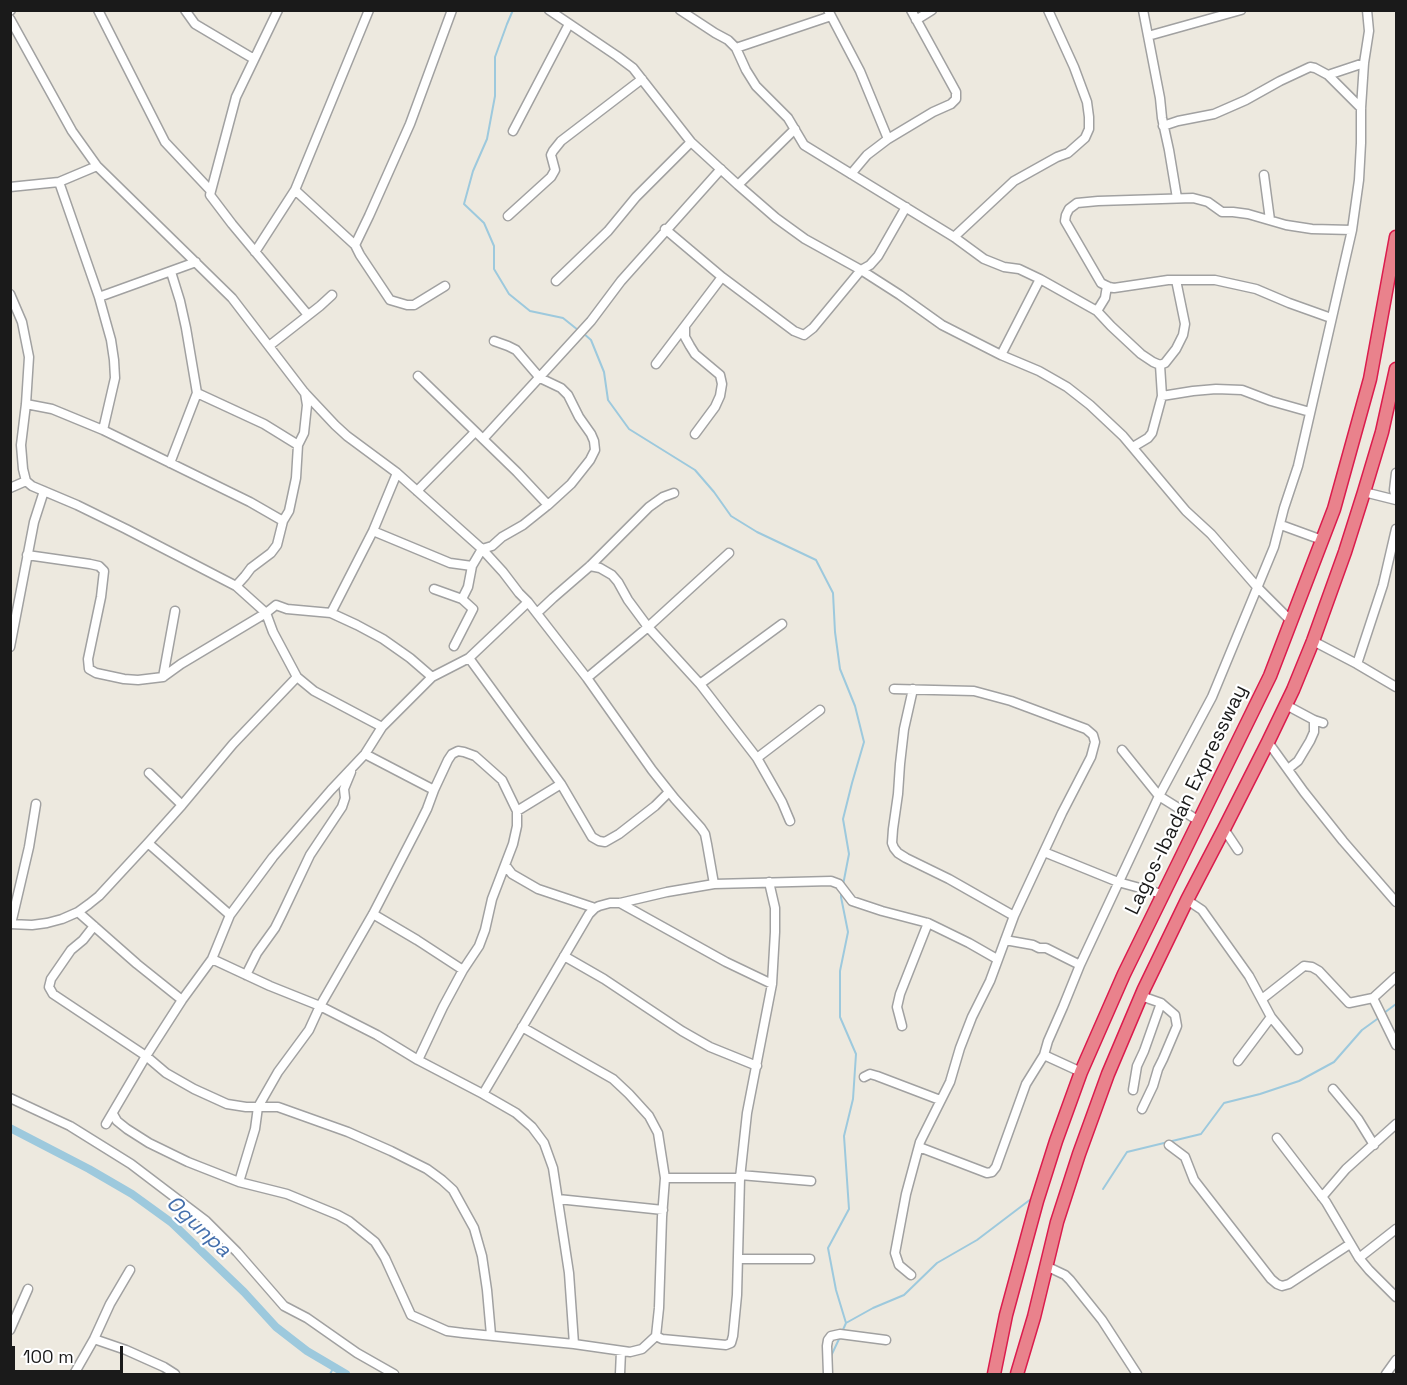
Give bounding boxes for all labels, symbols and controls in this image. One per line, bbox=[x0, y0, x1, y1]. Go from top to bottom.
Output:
street label: Lagos-Ibadan Expressway bbox=[1121, 681, 1253, 919]
water label: Ogunpa bbox=[161, 1191, 235, 1263]
scale bar bbox=[15, 1334, 126, 1372]
text: 100 m bbox=[23, 1345, 74, 1368]

